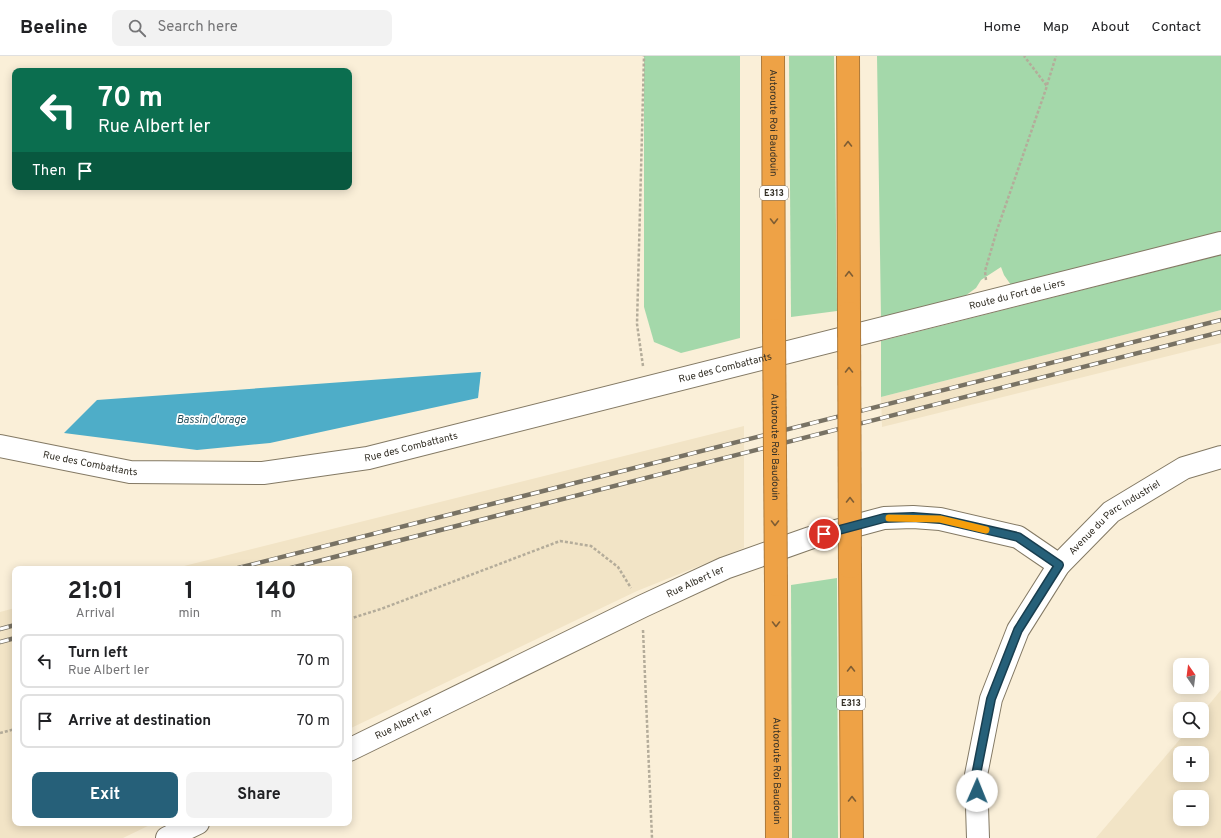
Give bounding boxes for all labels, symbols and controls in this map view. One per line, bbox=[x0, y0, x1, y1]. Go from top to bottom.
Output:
search box bbox=[112, 10, 392, 46]
text: Beeline bbox=[20, 16, 88, 40]
icon: search bbox=[126, 17, 148, 39]
text: Search here bbox=[158, 18, 238, 37]
text: Home bbox=[984, 19, 1021, 36]
text: Map bbox=[1043, 19, 1069, 36]
text: About bbox=[1091, 19, 1130, 36]
text: Contact bbox=[1152, 19, 1201, 36]
street label: Autoroute Roi Baudouin bbox=[767, 69, 780, 177]
text: 70 m bbox=[98, 81, 163, 117]
icon: left bbox=[32, 84, 84, 136]
text: Rue Albert Ier bbox=[98, 116, 210, 139]
one-way arrow bbox=[844, 141, 852, 147]
icon: arrive bbox=[74, 160, 96, 182]
text: Then bbox=[32, 162, 66, 181]
road number: E313 bbox=[760, 186, 788, 200]
one-way arrow bbox=[770, 218, 778, 224]
one-way arrow bbox=[845, 271, 853, 277]
street label: Route du Fort de Liers bbox=[968, 276, 1067, 313]
street label: Rue des Combattants bbox=[677, 350, 774, 386]
one-way arrow bbox=[845, 367, 853, 373]
street label: Autoroute Roi Baudouin bbox=[768, 393, 782, 501]
water label: Bassin d'orage bbox=[176, 413, 246, 427]
street label: Rue des Combattants bbox=[364, 429, 459, 465]
street label: Rue des Combattants bbox=[42, 448, 138, 479]
street label: Avenue du Parc Industriel bbox=[1066, 477, 1163, 558]
one-way arrow bbox=[846, 497, 854, 503]
pin bbox=[807, 517, 841, 551]
one-way arrow bbox=[771, 520, 779, 526]
icon: arrive bbox=[813, 523, 835, 545]
street label: Rue Albert Ier bbox=[664, 563, 727, 601]
text: 21:01 bbox=[68, 577, 123, 607]
text: 1 bbox=[185, 577, 194, 607]
text: 140 bbox=[256, 577, 296, 607]
text: Arrival bbox=[76, 606, 115, 622]
text: min bbox=[179, 606, 200, 622]
text: m bbox=[271, 606, 282, 622]
one-way arrow bbox=[772, 621, 780, 627]
text: Turn left bbox=[68, 644, 128, 663]
icon: left bbox=[34, 650, 56, 672]
text: 70 m bbox=[297, 652, 330, 671]
north arrow bbox=[1173, 658, 1209, 694]
map controls bbox=[1173, 658, 1209, 826]
text: Rue Albert Ier bbox=[68, 663, 149, 679]
one-way arrow bbox=[847, 666, 855, 672]
road number: E313 bbox=[837, 696, 865, 710]
button: search bbox=[1173, 702, 1209, 738]
street label: Rue Albert Ier bbox=[373, 704, 435, 743]
icon: arrive bbox=[34, 710, 56, 732]
text: Arrive at destination bbox=[68, 712, 211, 731]
text: 70 m bbox=[297, 712, 330, 731]
street label: Autoroute Roi Baudouin bbox=[770, 717, 783, 825]
button: + bbox=[1173, 746, 1209, 782]
position arrow bbox=[956, 770, 998, 812]
button: Exit bbox=[32, 772, 178, 818]
button: Share bbox=[186, 772, 332, 818]
button: − bbox=[1173, 790, 1209, 826]
one-way arrow bbox=[848, 796, 856, 802]

